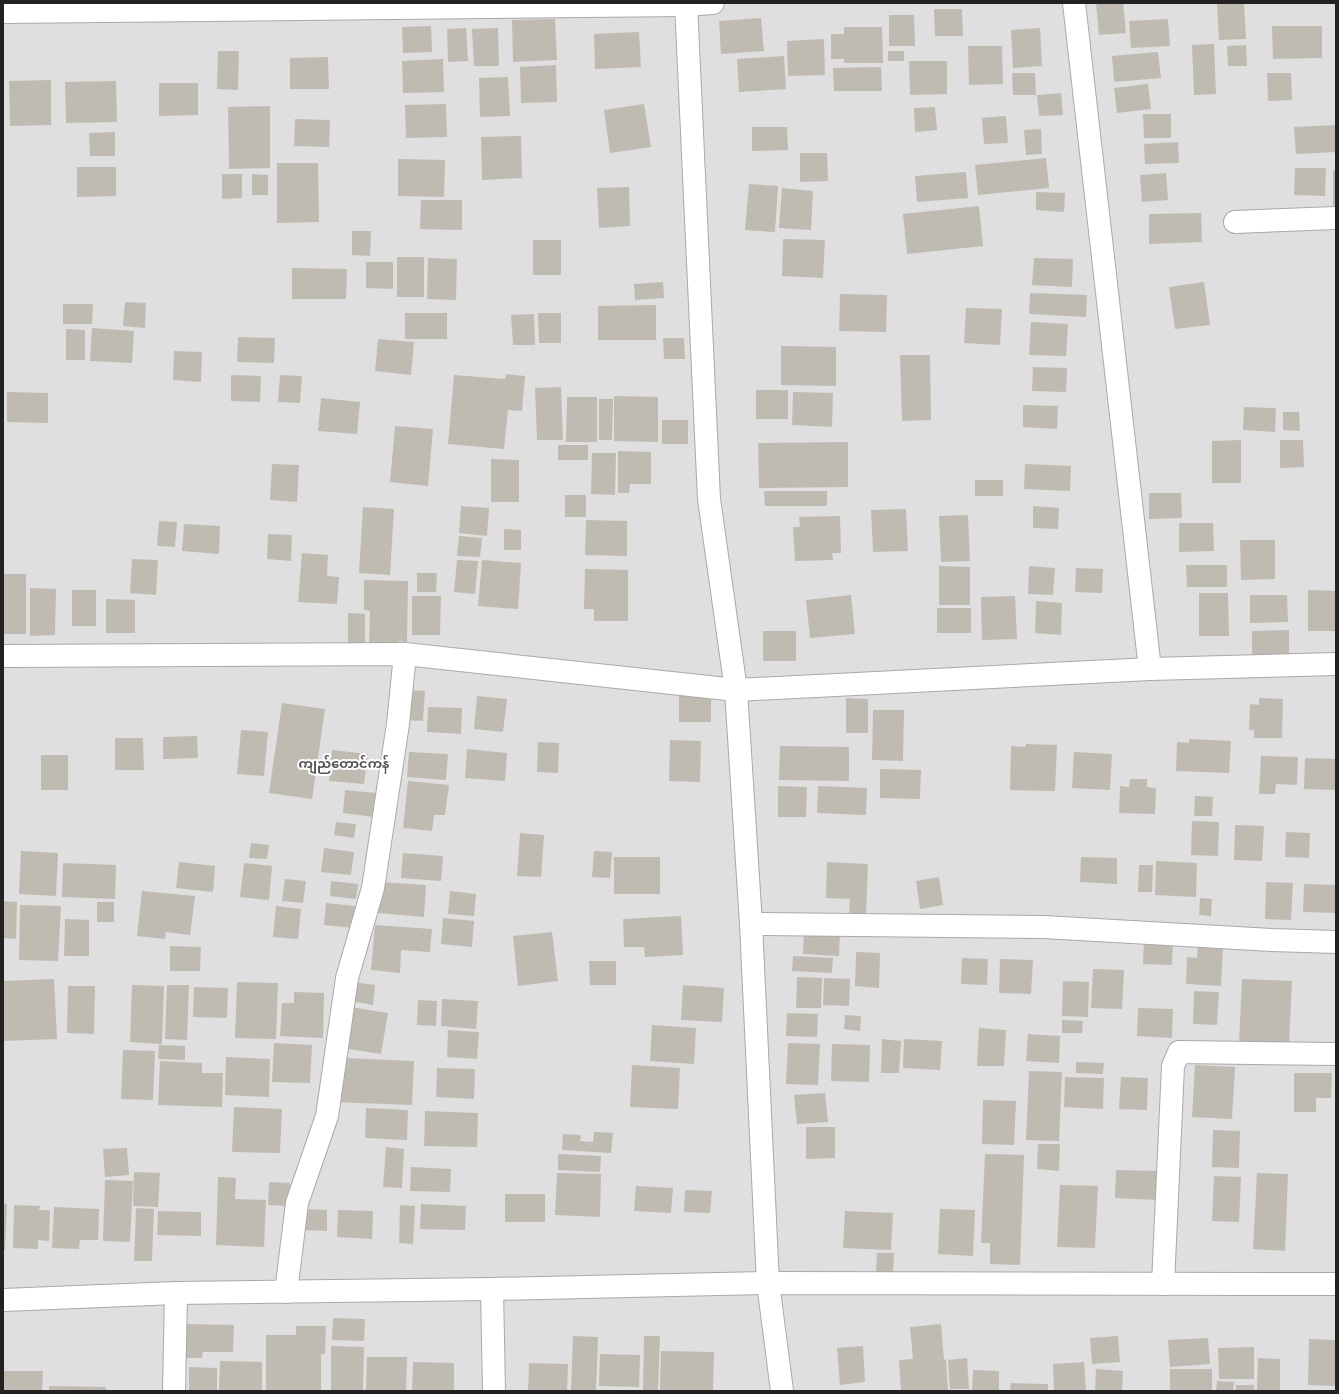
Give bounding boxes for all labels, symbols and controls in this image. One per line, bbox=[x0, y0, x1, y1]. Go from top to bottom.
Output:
district label: ကျည်တောင်ကန် bbox=[299, 754, 389, 775]

